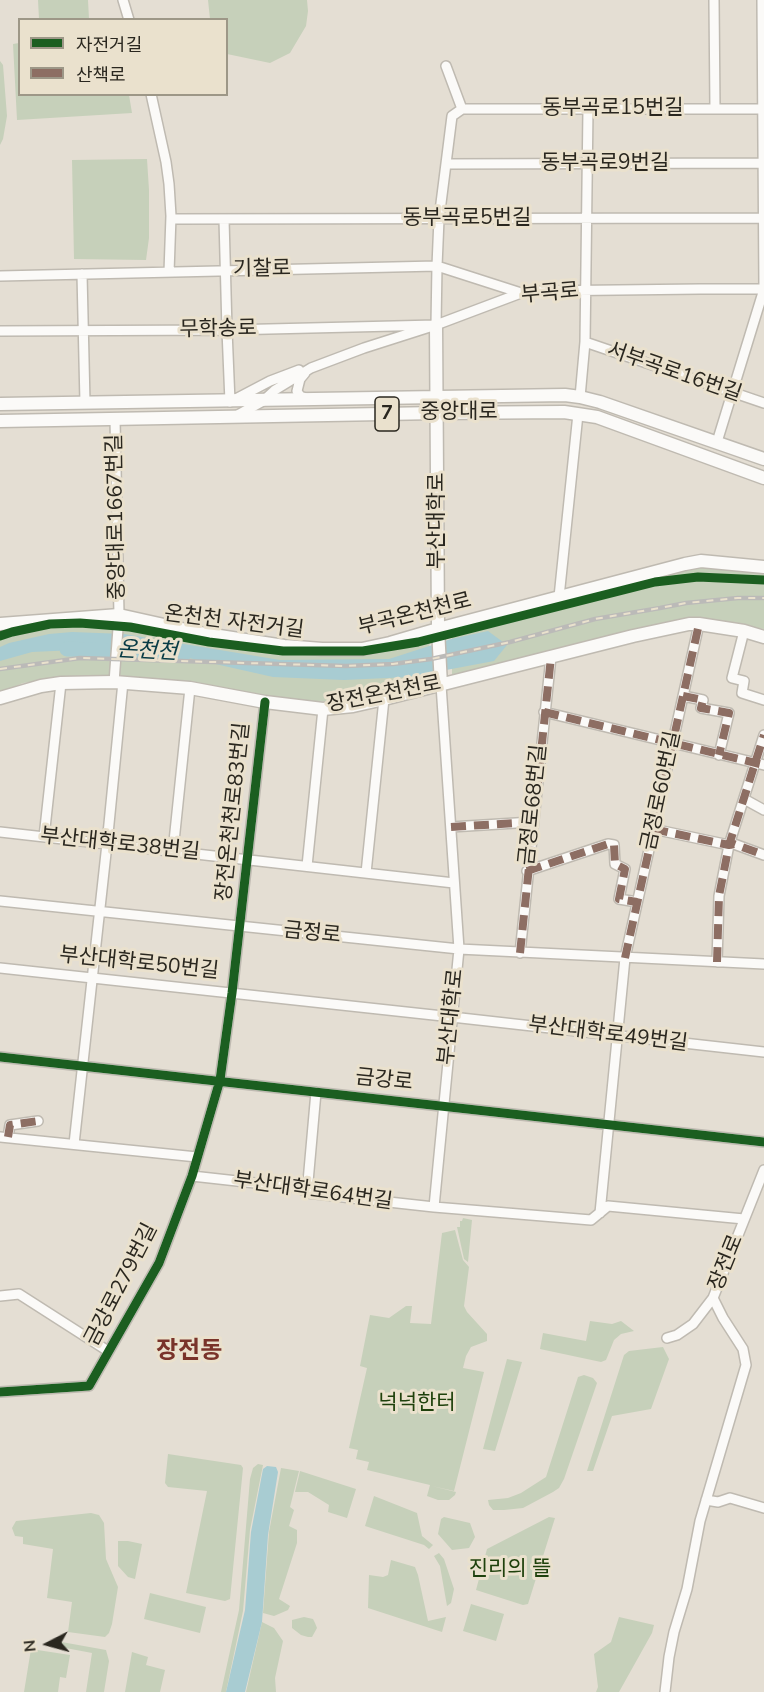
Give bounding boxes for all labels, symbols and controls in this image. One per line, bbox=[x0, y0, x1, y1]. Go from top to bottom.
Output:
legend bbox=[18, 18, 228, 96]
text: 자전거길 bbox=[76, 33, 142, 57]
text: 산책로 bbox=[76, 63, 126, 87]
street label: 동부곡로15번길 bbox=[542, 96, 684, 122]
street label: 동부곡로9번길 bbox=[541, 151, 669, 177]
street label: 동부곡로5번길 bbox=[403, 206, 531, 232]
street label: 기찰로 bbox=[233, 257, 291, 283]
street label: 부곡로 bbox=[520, 279, 580, 309]
street label: 무학송로 bbox=[179, 317, 257, 343]
street label: 서부곡로16번길 bbox=[603, 338, 745, 408]
road number: 7 bbox=[375, 397, 399, 431]
street label: 중앙대로 bbox=[420, 400, 498, 426]
street label: 중앙대로1667번길 bbox=[103, 434, 131, 600]
street label: 부산대학로 bbox=[425, 473, 451, 569]
street label: 부곡온천천로 bbox=[356, 589, 474, 641]
street label: 온천천 자전거길 bbox=[163, 602, 305, 644]
water label: 온천천 bbox=[116, 637, 178, 667]
street label: 장전온천천로 bbox=[325, 672, 443, 718]
street label: 장전온천천로83번길 bbox=[212, 721, 256, 903]
street label: 금정로60번길 bbox=[637, 729, 687, 853]
street label: 금정로68번길 bbox=[515, 743, 553, 867]
street label: 부산대학로38번길 bbox=[39, 824, 201, 866]
street label: 금정로 bbox=[282, 918, 342, 950]
street label: 부산대학로50번길 bbox=[58, 943, 220, 985]
street label: 부산대학로 bbox=[434, 968, 470, 1066]
street label: 부산대학로49번길 bbox=[527, 1013, 689, 1057]
street label: 금강로 bbox=[354, 1065, 414, 1097]
street label: 부산대학로64번길 bbox=[232, 1168, 394, 1216]
street label: 금강로279번길 bbox=[80, 1219, 164, 1351]
street label: 장전로 bbox=[704, 1231, 750, 1295]
district label: 장전동 bbox=[156, 1338, 222, 1366]
park label: 넉넉한터 bbox=[378, 1391, 456, 1417]
park label: 진리의 뜰 bbox=[469, 1557, 551, 1583]
north arrow bbox=[18, 1614, 78, 1674]
text: N bbox=[19, 1639, 42, 1653]

